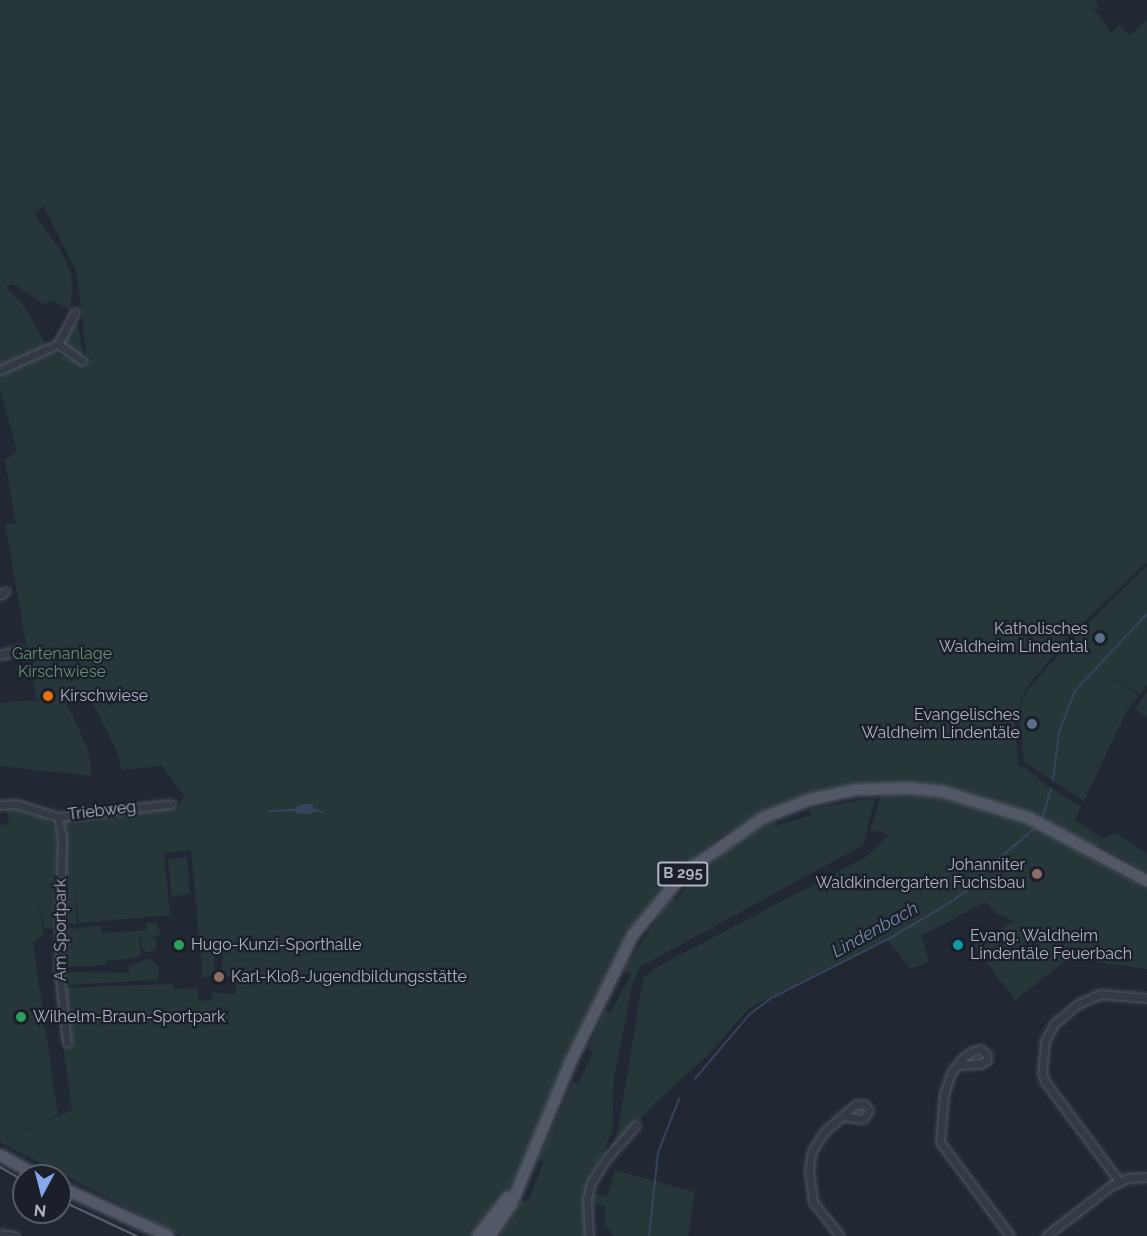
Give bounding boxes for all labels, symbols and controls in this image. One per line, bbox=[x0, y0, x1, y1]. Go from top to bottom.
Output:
place label: Katholisches Waldheim Lindental bbox=[939, 619, 1088, 657]
marker: Katholisches Waldheim Lindental bbox=[1093, 631, 1107, 645]
park label: Gartenanlage Kirschwiese bbox=[12, 644, 112, 682]
place label: Kirschwiese bbox=[60, 686, 148, 706]
marker: Kirschwiese bbox=[41, 689, 55, 703]
place label: Evangelisches Waldheim Lindentäle bbox=[862, 705, 1020, 743]
marker: Evangelisches Waldheim Lindentäle bbox=[1025, 717, 1039, 731]
street label: Triebweg bbox=[67, 797, 137, 825]
place label: Johanniter Waldkindergarten Fuchsbau bbox=[815, 855, 1025, 893]
road number: B 295 bbox=[656, 862, 710, 886]
marker: Johanniter Waldkindergarten Fuchsbau bbox=[1030, 867, 1044, 881]
street label: Am Sportpark bbox=[51, 879, 71, 981]
water label: Lindenbach bbox=[828, 897, 922, 963]
place label: Evang. Waldheim Lindentäle Feuerbach bbox=[970, 926, 1132, 964]
place label: Hugo-Kunzi-Sporthalle bbox=[191, 935, 362, 955]
marker: Hugo-Kunzi-Sporthalle bbox=[172, 938, 186, 952]
marker: Evang. Waldheim Lindentäle Feuerbach bbox=[951, 938, 965, 952]
place label: Karl-Kloß-Jugendbildungsstätte bbox=[231, 967, 467, 987]
marker: Karl-Kloß-Jugendbildungsstätte bbox=[212, 970, 226, 984]
place label: Wilhelm-Braun-Sportpark bbox=[33, 1007, 225, 1027]
marker: Wilhelm-Braun-Sportpark bbox=[14, 1010, 28, 1024]
north arrow bbox=[12, 1164, 72, 1224]
text: N bbox=[33, 1200, 47, 1221]

